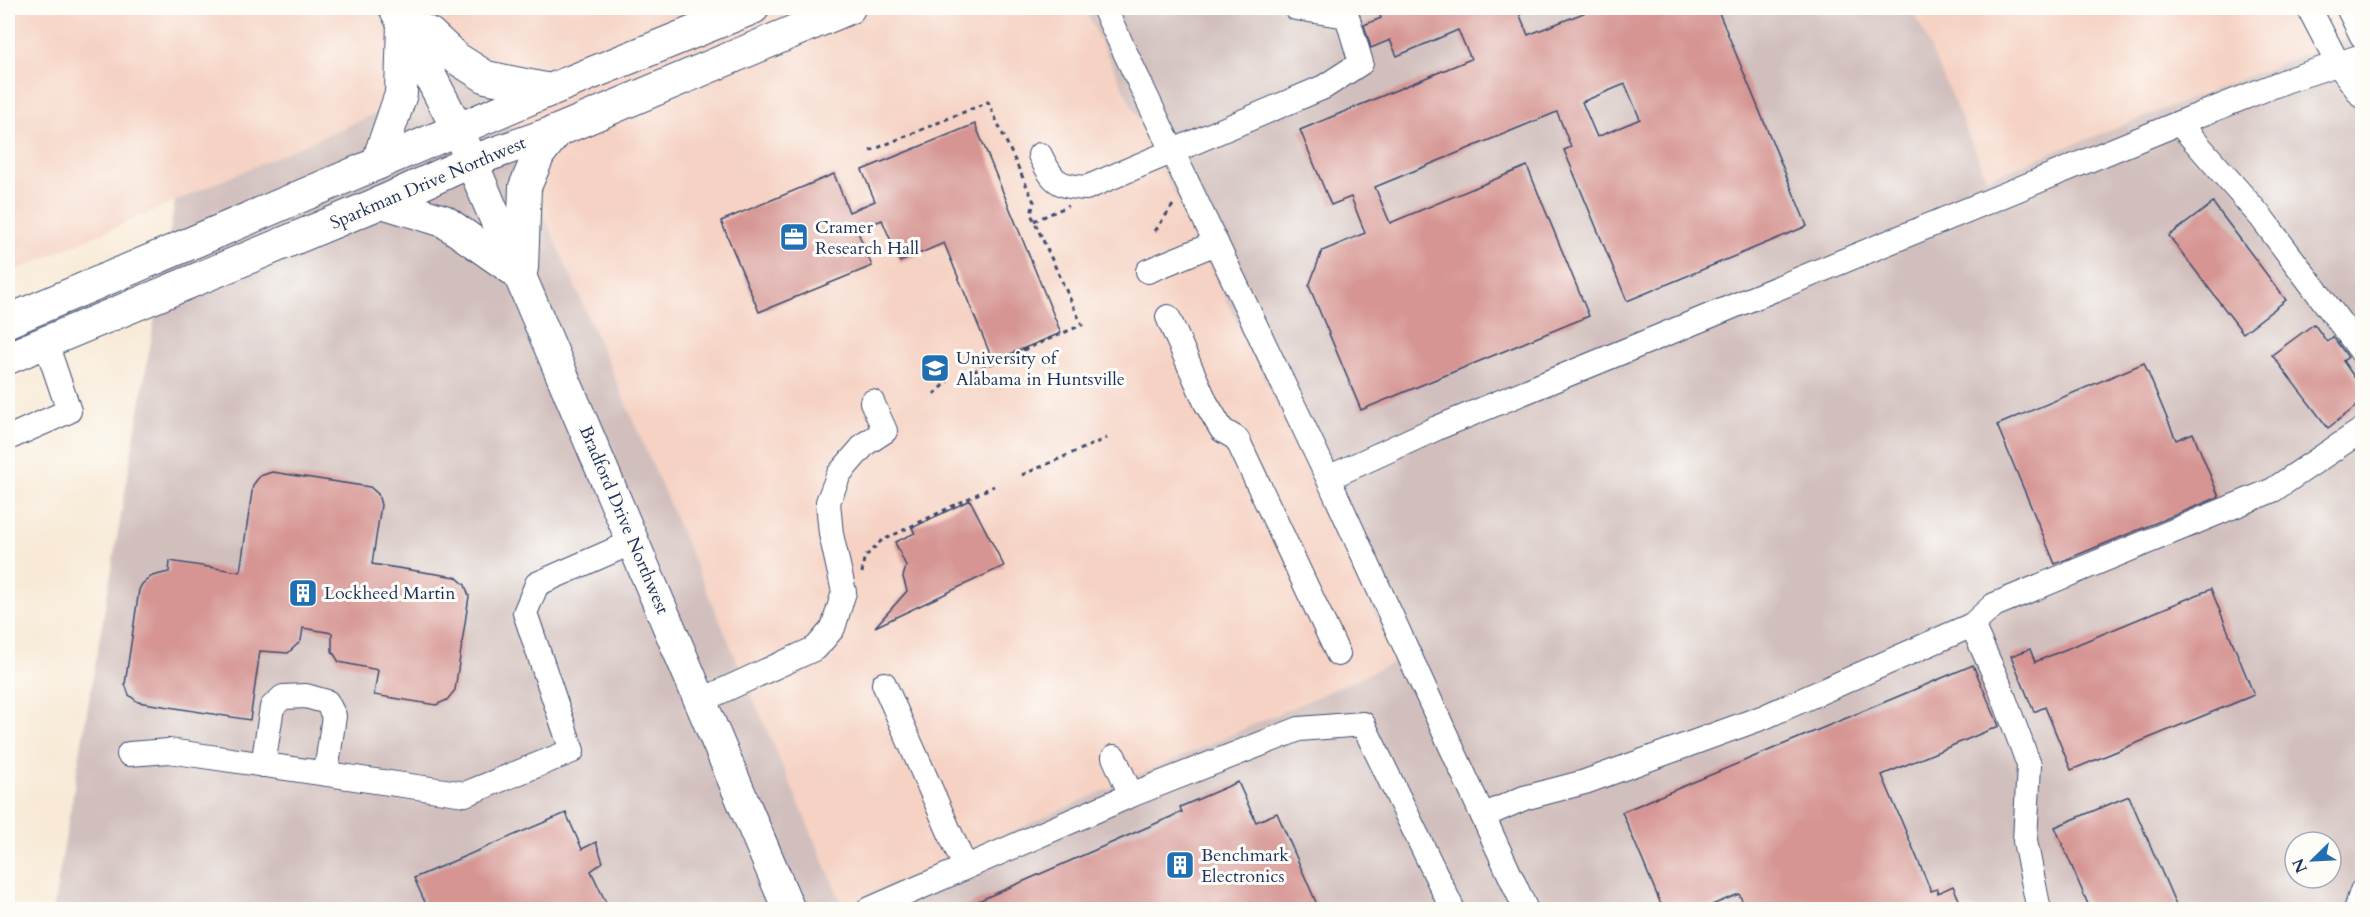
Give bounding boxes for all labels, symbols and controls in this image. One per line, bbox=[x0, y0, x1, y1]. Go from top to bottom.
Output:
street label: Sparkman Drive Northwest bbox=[326, 130, 530, 236]
place label: Cramer Research Hall bbox=[815, 215, 920, 261]
office icon: Cramer Research Hall bbox=[778, 221, 810, 253]
place label: University of Alabama in Huntsville bbox=[956, 346, 1125, 392]
school or university icon: University of Alabama in Huntsville bbox=[919, 352, 951, 384]
street label: Bradford Drive Northwest bbox=[573, 422, 675, 618]
building icon: Lockheed Martin bbox=[287, 577, 319, 609]
place label: Lockheed Martin bbox=[324, 581, 456, 606]
north arrow bbox=[2283, 830, 2343, 890]
place label: Benchmark Electronics bbox=[1201, 843, 1289, 889]
building icon: Benchmark Electronics bbox=[1164, 849, 1196, 881]
text: N bbox=[2287, 855, 2313, 877]

